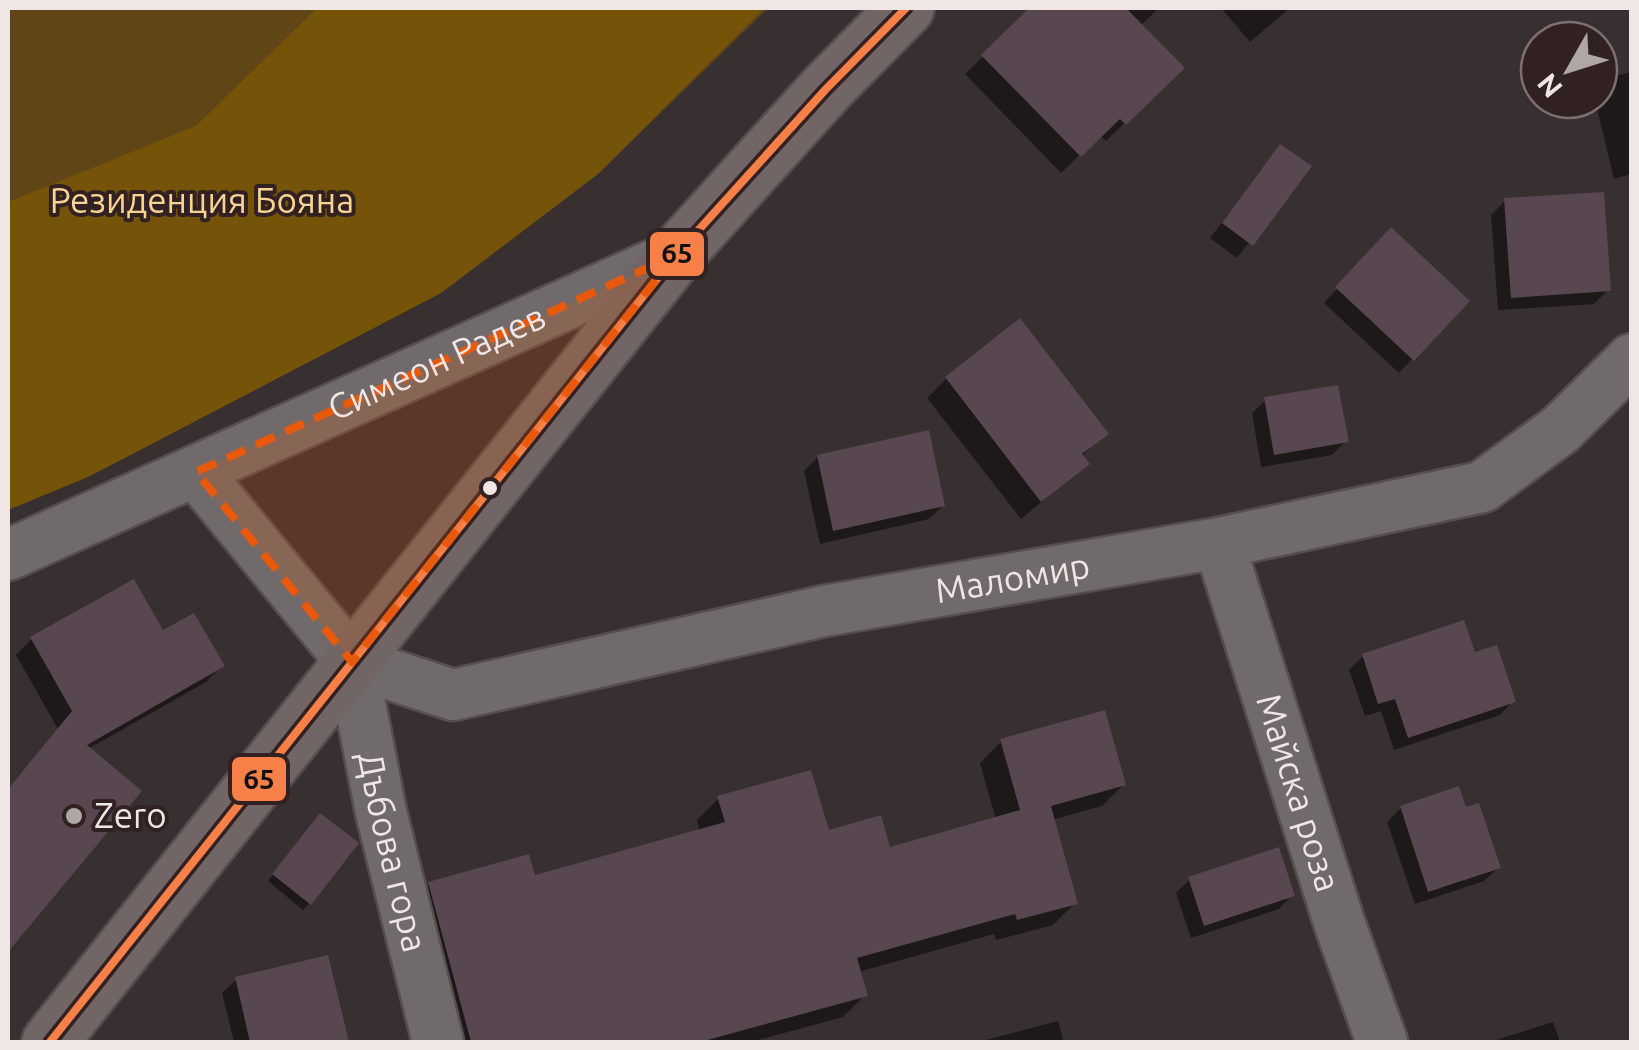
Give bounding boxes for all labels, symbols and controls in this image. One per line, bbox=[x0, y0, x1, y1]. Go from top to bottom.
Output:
north arrow bbox=[1519, 20, 1619, 120]
text: N bbox=[1531, 68, 1568, 104]
park label: Резиденция Бояна bbox=[50, 180, 354, 220]
line badge: 65 bbox=[648, 230, 706, 278]
text: 65 bbox=[661, 237, 693, 268]
street label: Симеон Радев bbox=[322, 295, 551, 428]
unlabelled marker bbox=[480, 478, 500, 498]
street label: Маломир bbox=[932, 545, 1093, 610]
street label: Майска роза bbox=[1249, 689, 1349, 896]
street label: Дъбова гора bbox=[351, 748, 436, 956]
line badge: 65 bbox=[230, 755, 288, 803]
text: 65 bbox=[243, 763, 275, 794]
place label: Zero bbox=[94, 795, 167, 835]
marker: Zero bbox=[63, 805, 85, 827]

